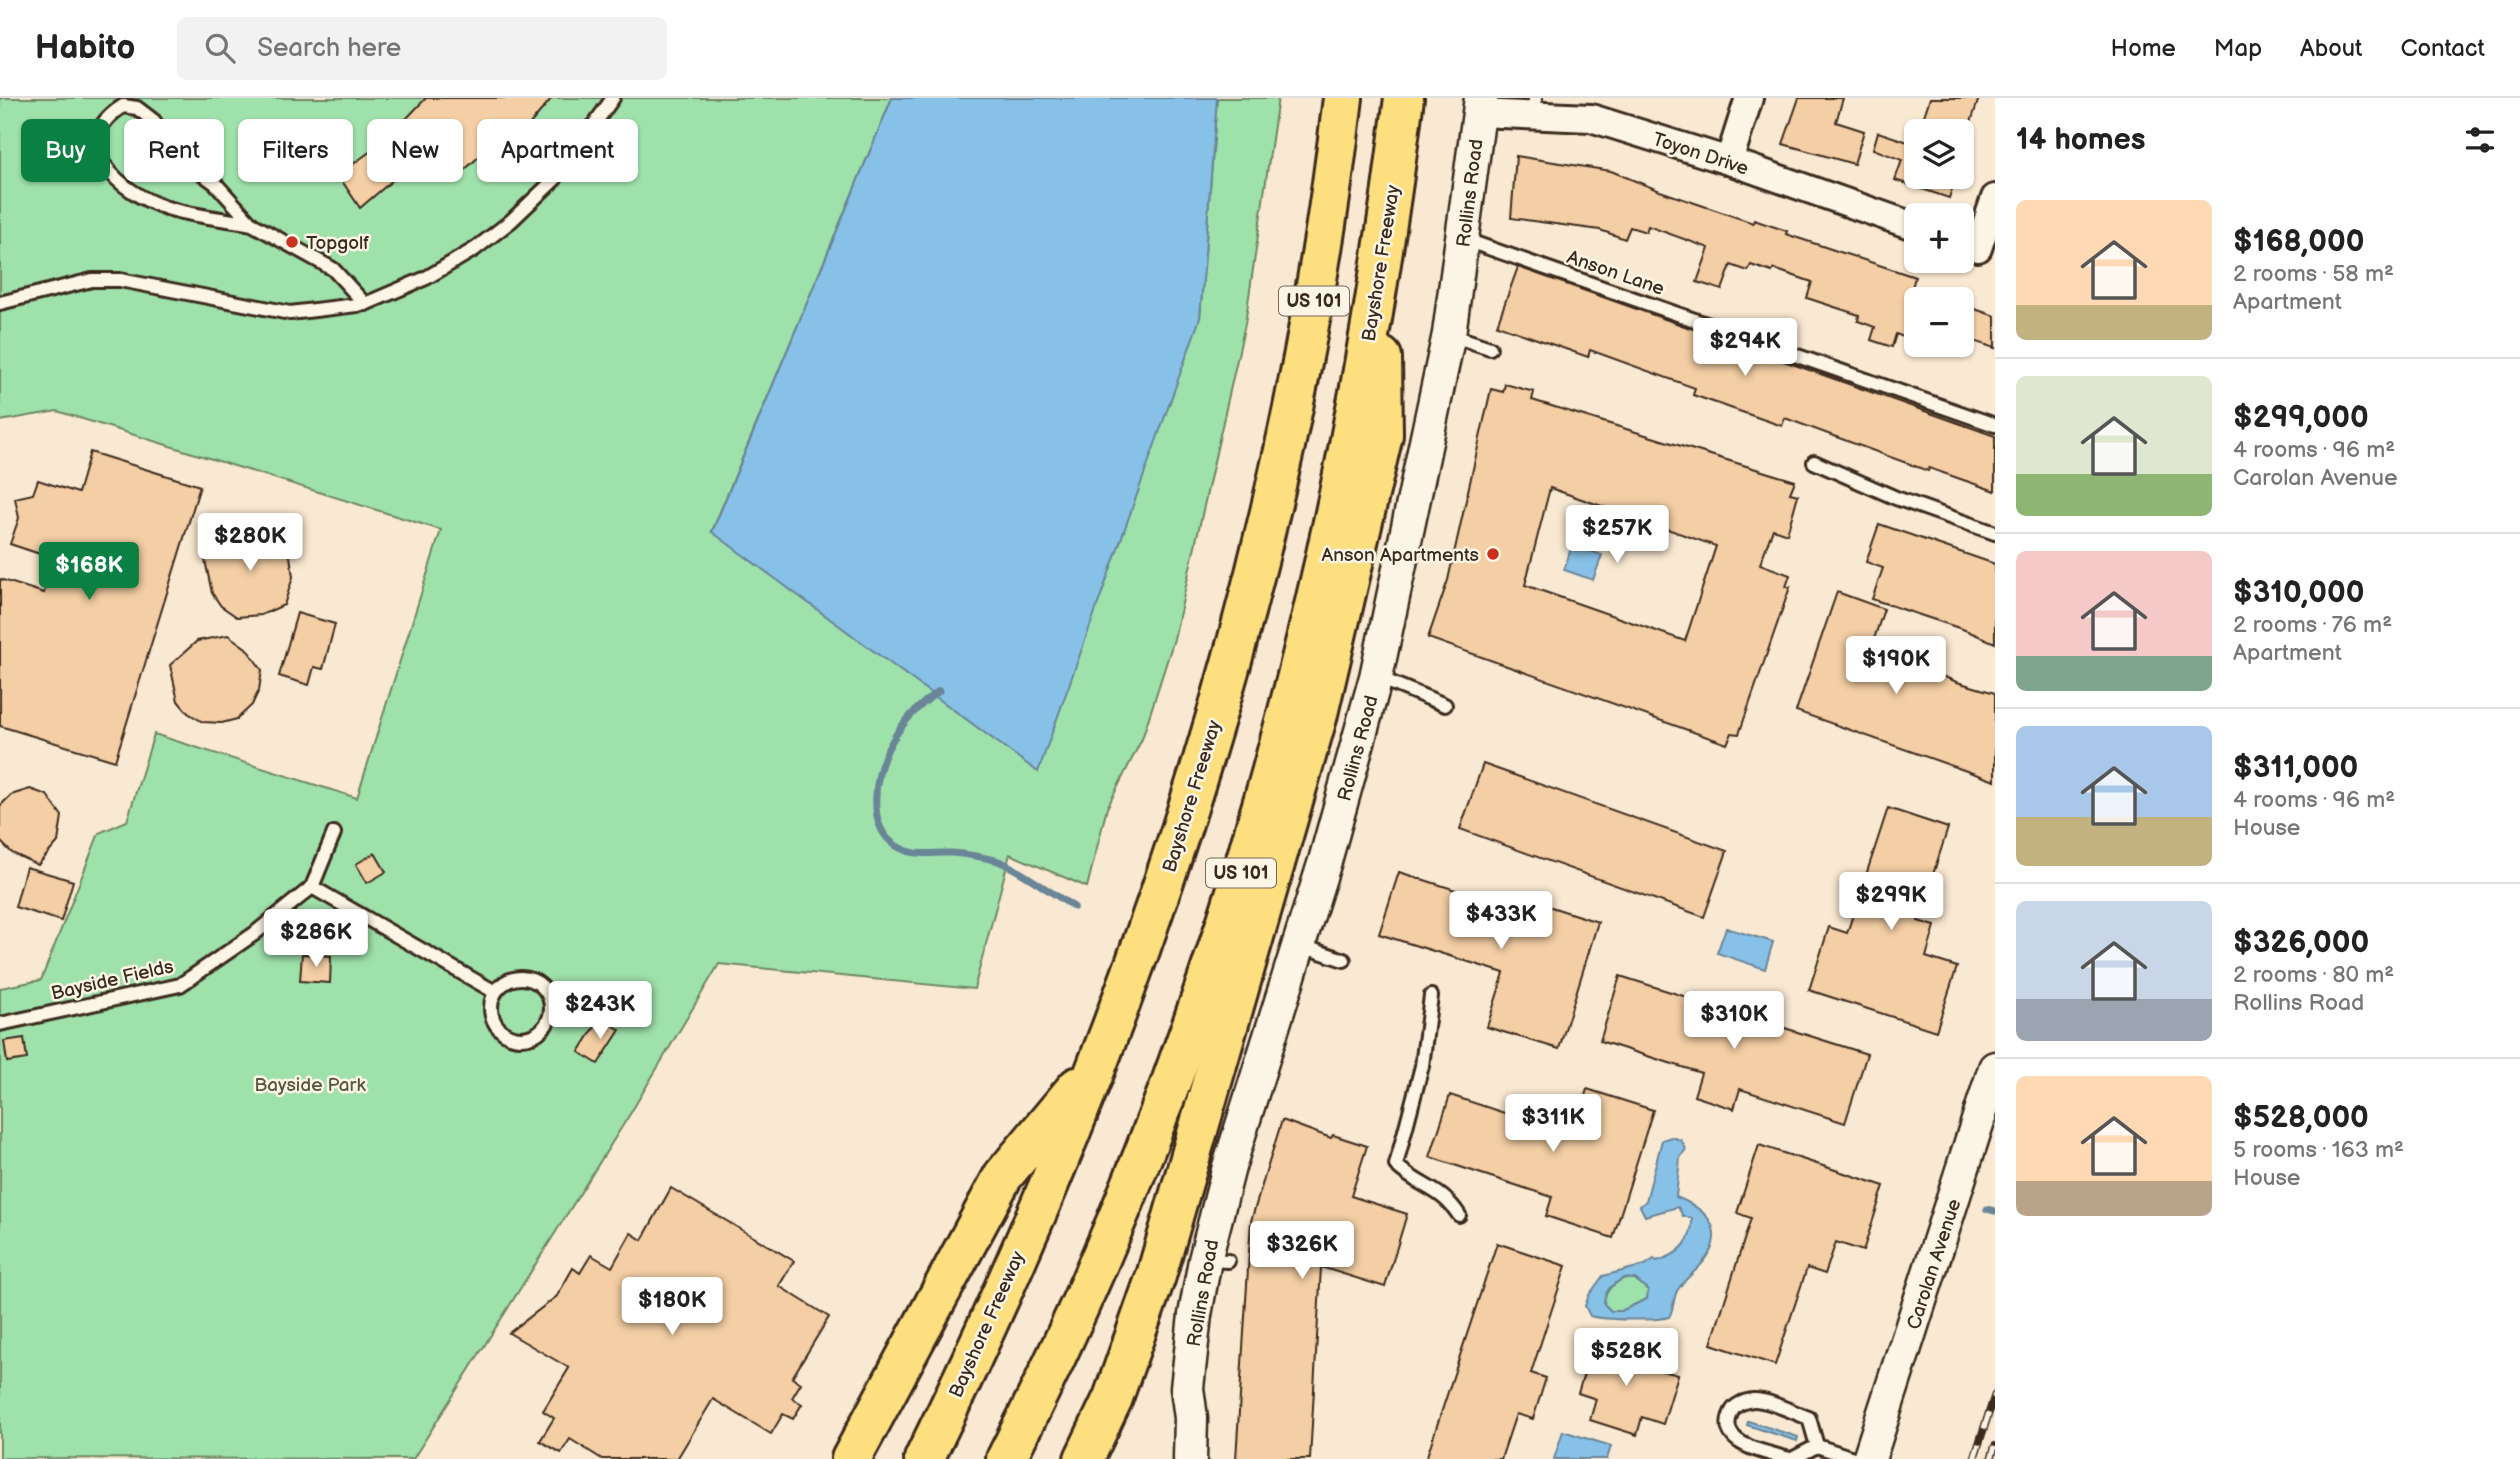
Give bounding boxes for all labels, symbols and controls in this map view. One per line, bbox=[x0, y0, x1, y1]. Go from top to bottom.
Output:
search box bbox=[177, 17, 667, 80]
text: Habito bbox=[35, 28, 135, 68]
icon: search bbox=[201, 29, 239, 67]
text: Search here bbox=[257, 33, 401, 64]
text: Home bbox=[2111, 34, 2176, 63]
text: Map bbox=[2214, 34, 2262, 63]
text: About bbox=[2300, 34, 2362, 63]
text: Contact bbox=[2400, 34, 2485, 63]
chip: Buy bbox=[21, 119, 110, 182]
chip: Rent bbox=[124, 119, 224, 182]
chip: Filters bbox=[238, 119, 353, 182]
chip: New bbox=[367, 119, 463, 182]
chip: Apartment bbox=[477, 119, 638, 182]
map controls bbox=[1904, 119, 1974, 357]
button: layers bbox=[1904, 119, 1974, 189]
icon: filters bbox=[2461, 121, 2499, 159]
text: 14 homes bbox=[2016, 122, 2145, 158]
street label: Toyon Drive bbox=[1650, 128, 1751, 181]
street label: Rollins Road bbox=[1452, 138, 1489, 248]
street label: Bayshore Freeway bbox=[1358, 183, 1405, 343]
button: + bbox=[1904, 203, 1974, 273]
text: $168,000 bbox=[2233, 224, 2364, 260]
icon: home bbox=[2072, 228, 2156, 312]
place label: Topgolf bbox=[306, 232, 369, 255]
marker: Topgolf bbox=[284, 234, 300, 250]
street label: Anson Lane bbox=[1564, 246, 1667, 301]
text: 2 rooms · 58 m² bbox=[2233, 260, 2394, 288]
road number: US 101 bbox=[1279, 286, 1349, 316]
button: − bbox=[1904, 287, 1974, 357]
text: Apartment bbox=[2233, 288, 2342, 316]
pin: $294K bbox=[1696, 318, 1794, 378]
text: $294K bbox=[1709, 327, 1781, 355]
text: $299,000 bbox=[2233, 400, 2369, 436]
icon: home bbox=[2072, 404, 2156, 488]
text: 4 rooms · 96 m² bbox=[2233, 436, 2395, 464]
text: Carolan Avenue bbox=[2233, 464, 2398, 492]
pin: $257K bbox=[1568, 505, 1666, 565]
pin: $280K bbox=[201, 514, 299, 573]
text: $257K bbox=[1582, 514, 1652, 542]
text: $280K bbox=[214, 522, 286, 550]
pin: $168K bbox=[40, 542, 138, 602]
place label: Anson Apartments bbox=[1322, 544, 1479, 567]
marker: Anson Apartments bbox=[1485, 546, 1501, 562]
text: $168K bbox=[55, 551, 123, 579]
text: $310,000 bbox=[2233, 575, 2364, 611]
icon: home bbox=[2072, 579, 2156, 663]
text: 2 rooms · 76 m² bbox=[2233, 611, 2392, 639]
pin: $190K bbox=[1847, 636, 1945, 696]
text: Apartment bbox=[2233, 639, 2342, 667]
text: $190K bbox=[1862, 645, 1930, 673]
street label: Rollins Road bbox=[1333, 693, 1384, 804]
street label: Bayshore Freeway bbox=[1158, 717, 1227, 875]
text: $311,000 bbox=[2233, 750, 2358, 786]
icon: home bbox=[2072, 754, 2156, 838]
text: 4 rooms · 96 m² bbox=[2233, 786, 2395, 814]
text: House bbox=[2233, 814, 2300, 842]
road number: US 101 bbox=[1206, 858, 1276, 888]
pin: $299K bbox=[1842, 872, 1940, 932]
text: $299K bbox=[1855, 881, 1927, 909]
pin: $433K bbox=[1452, 892, 1550, 951]
text: $433K bbox=[1465, 900, 1537, 928]
pin: $286K bbox=[267, 910, 365, 969]
text: $286K bbox=[280, 918, 352, 946]
text: $326,000 bbox=[2233, 925, 2369, 961]
icon: home bbox=[2072, 929, 2156, 1013]
street label: Bayside Fields bbox=[49, 955, 176, 1006]
text: 2 rooms · 80 m² bbox=[2233, 961, 2394, 989]
pin: $243K bbox=[551, 982, 649, 1041]
text: Rollins Road bbox=[2233, 989, 2364, 1017]
text: $243K bbox=[565, 990, 635, 1018]
pin: $310K bbox=[1685, 992, 1783, 1051]
text: $310K bbox=[1700, 1000, 1768, 1028]
park label: Bayside Park bbox=[254, 1074, 366, 1097]
pin: $311K bbox=[1504, 1094, 1602, 1154]
text: $528,000 bbox=[2233, 1100, 2369, 1136]
text: $311K bbox=[1521, 1103, 1585, 1131]
icon: home bbox=[2072, 1104, 2156, 1188]
text: 5 rooms · 163 m² bbox=[2233, 1136, 2404, 1164]
text: House bbox=[2233, 1164, 2300, 1192]
street label: Carolan Avenue bbox=[1902, 1196, 1966, 1333]
pin: $326K bbox=[1253, 1222, 1351, 1281]
text: $326K bbox=[1266, 1230, 1338, 1258]
street label: Rollins Road bbox=[1183, 1238, 1224, 1349]
street label: Bayshore Freeway bbox=[945, 1247, 1030, 1401]
pin: $180K bbox=[623, 1278, 721, 1337]
text: $180K bbox=[638, 1286, 706, 1314]
pin: $528K bbox=[1577, 1328, 1675, 1388]
text: $528K bbox=[1590, 1337, 1662, 1365]

